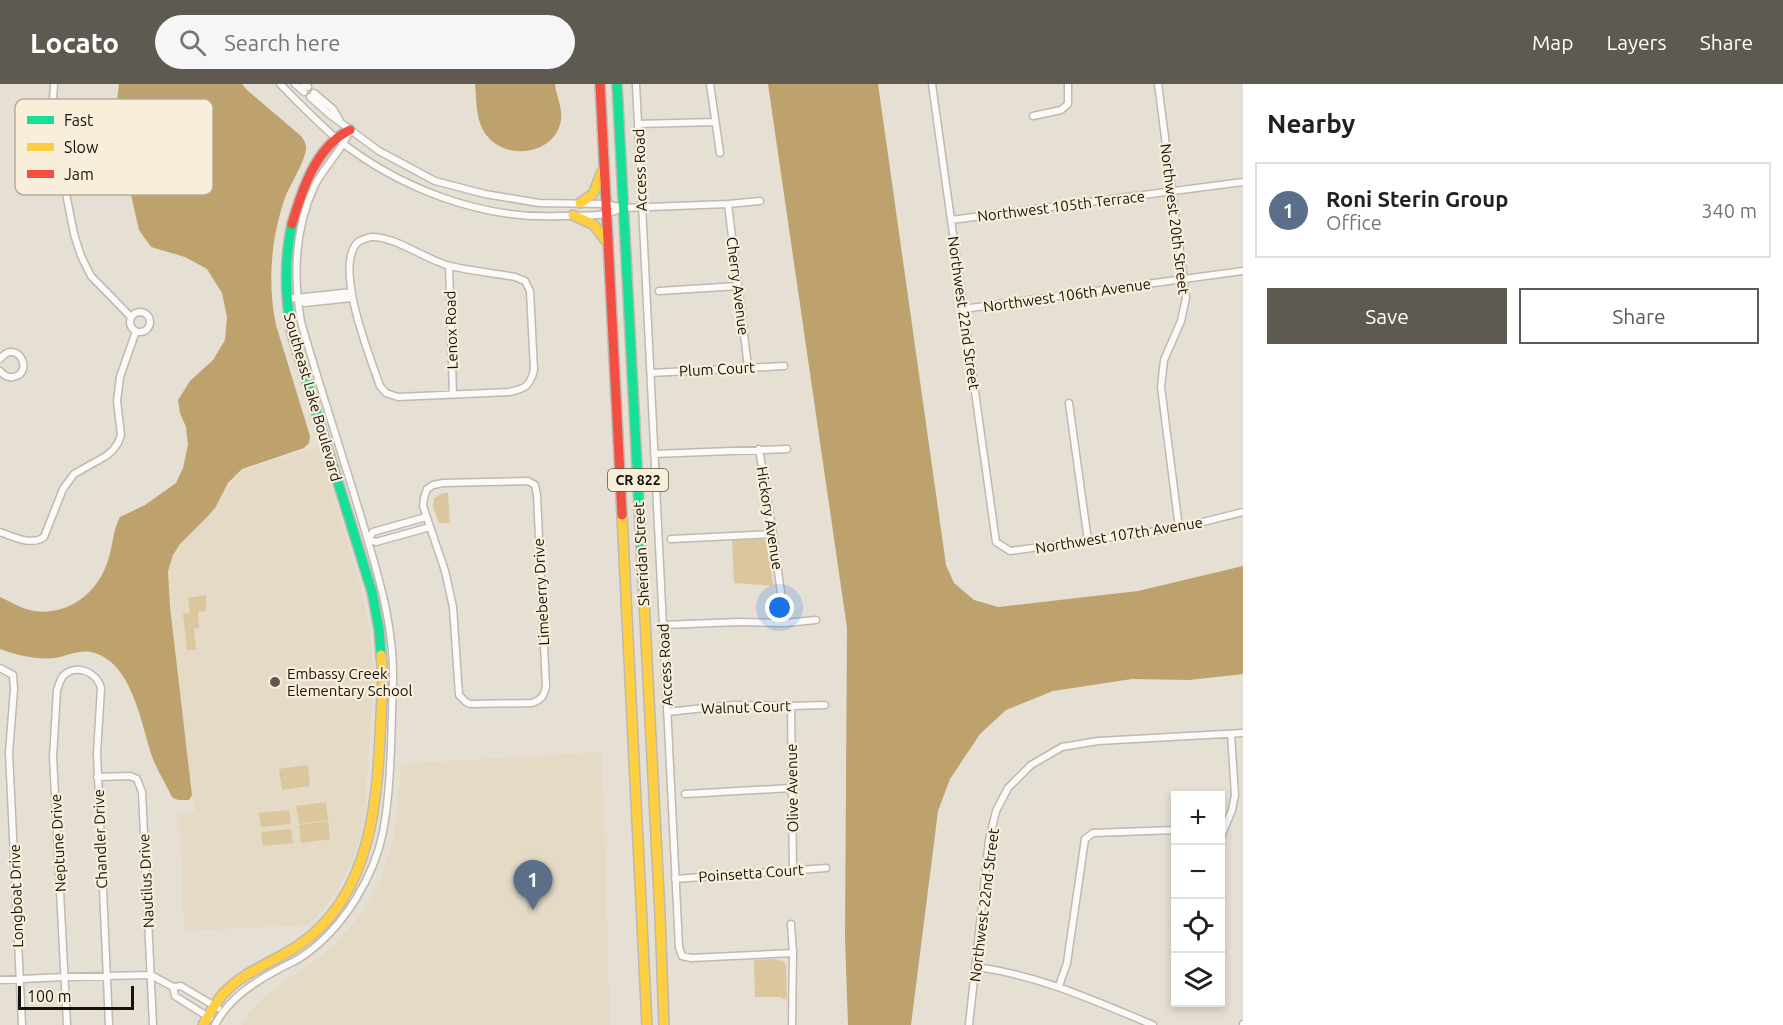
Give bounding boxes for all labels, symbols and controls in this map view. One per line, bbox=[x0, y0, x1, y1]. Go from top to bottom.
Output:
search box bbox=[155, 15, 575, 69]
icon: search bbox=[176, 26, 209, 59]
text: Locato bbox=[30, 27, 119, 58]
text: Search here bbox=[224, 30, 340, 55]
text: Map bbox=[1532, 30, 1573, 54]
text: Layers bbox=[1606, 30, 1667, 54]
text: Share bbox=[1700, 30, 1753, 54]
legend bbox=[15, 99, 213, 195]
text: Nearby bbox=[1267, 109, 1355, 138]
text: Fast bbox=[64, 111, 94, 129]
street label: Access Road bbox=[630, 128, 650, 212]
text: Slow bbox=[64, 138, 99, 156]
street label: Northwest 20th Street bbox=[1157, 142, 1193, 296]
text: Jam bbox=[64, 165, 94, 183]
text: Roni Sterin Group bbox=[1326, 186, 1508, 211]
street label: Northwest 105th Terrace bbox=[976, 187, 1146, 225]
text: 1 bbox=[1283, 199, 1294, 222]
text: 340 m bbox=[1701, 199, 1757, 222]
text: Office bbox=[1326, 211, 1382, 234]
street label: Northwest 22nd Street bbox=[945, 235, 983, 391]
street label: Cherry Avenue bbox=[724, 236, 752, 336]
street label: Northwest 106th Avenue bbox=[982, 275, 1152, 315]
button: Save bbox=[1267, 288, 1507, 344]
button: Share bbox=[1519, 288, 1759, 344]
street label: Lenox Road bbox=[441, 290, 461, 370]
street label: Southeast Lake Boulevard bbox=[281, 311, 345, 483]
street label: Plum Court bbox=[679, 359, 755, 379]
street label: Hickory Avenue bbox=[753, 465, 787, 571]
road number: CR 822 bbox=[608, 469, 668, 491]
street label: Sheridan Street bbox=[630, 501, 652, 607]
street label: Northwest 107th Avenue bbox=[1034, 513, 1204, 557]
street label: Limeberry Drive bbox=[530, 538, 552, 646]
your location bbox=[765, 593, 794, 622]
street label: Access Road bbox=[654, 623, 676, 707]
place label: Embassy Creek Elementary School bbox=[287, 665, 413, 699]
marker: Embassy Creek Elementary School bbox=[268, 675, 282, 689]
street label: Walnut Court bbox=[701, 697, 791, 717]
street label: Olive Avenue bbox=[783, 743, 801, 833]
street label: Chandler Drive bbox=[90, 789, 110, 889]
map controls bbox=[1171, 791, 1225, 1007]
button: + bbox=[1171, 791, 1225, 845]
street label: Neptune Drive bbox=[47, 794, 69, 892]
street label: Northwest 22nd Street bbox=[966, 827, 1002, 983]
street label: Nautilus Drive bbox=[135, 833, 157, 929]
street label: Longboat Drive bbox=[6, 844, 26, 948]
button: − bbox=[1171, 845, 1225, 899]
pin: 1 bbox=[514, 860, 552, 910]
street label: Poinsetta Court bbox=[698, 861, 804, 885]
button: locate bbox=[1171, 899, 1225, 953]
button: layers bbox=[1171, 953, 1225, 1007]
scale bar bbox=[18, 983, 134, 1010]
text: 100 m bbox=[27, 987, 72, 1005]

